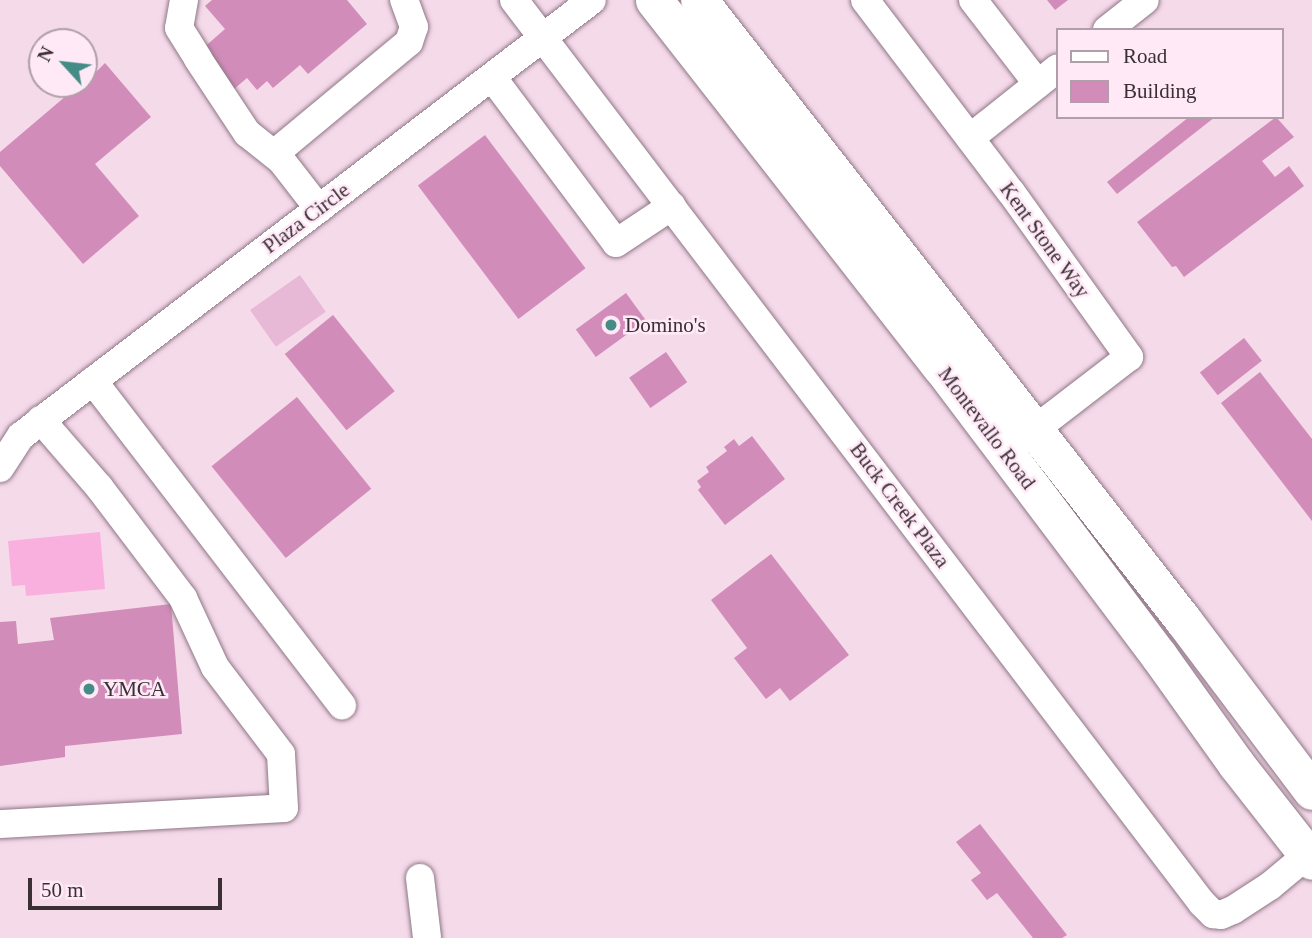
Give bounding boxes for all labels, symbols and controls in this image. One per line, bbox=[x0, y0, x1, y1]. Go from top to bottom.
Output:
north arrow bbox=[28, 28, 98, 98]
legend bbox=[1056, 28, 1284, 119]
text: N bbox=[33, 43, 58, 65]
text: Road bbox=[1123, 44, 1167, 68]
text: Building bbox=[1123, 79, 1197, 103]
street label: Plaza Circle bbox=[258, 177, 354, 259]
street label: Kent Stone Way bbox=[995, 177, 1095, 303]
place label: Domino's bbox=[625, 312, 706, 338]
marker: Domino's bbox=[603, 317, 619, 333]
street label: Montevallo Road bbox=[933, 362, 1041, 494]
street label: Buck Creek Plaza bbox=[845, 437, 955, 573]
place label: YMCA bbox=[103, 676, 166, 702]
marker: YMCA bbox=[81, 681, 97, 697]
scale bar bbox=[32, 864, 226, 908]
text: 50 m bbox=[41, 878, 84, 902]

